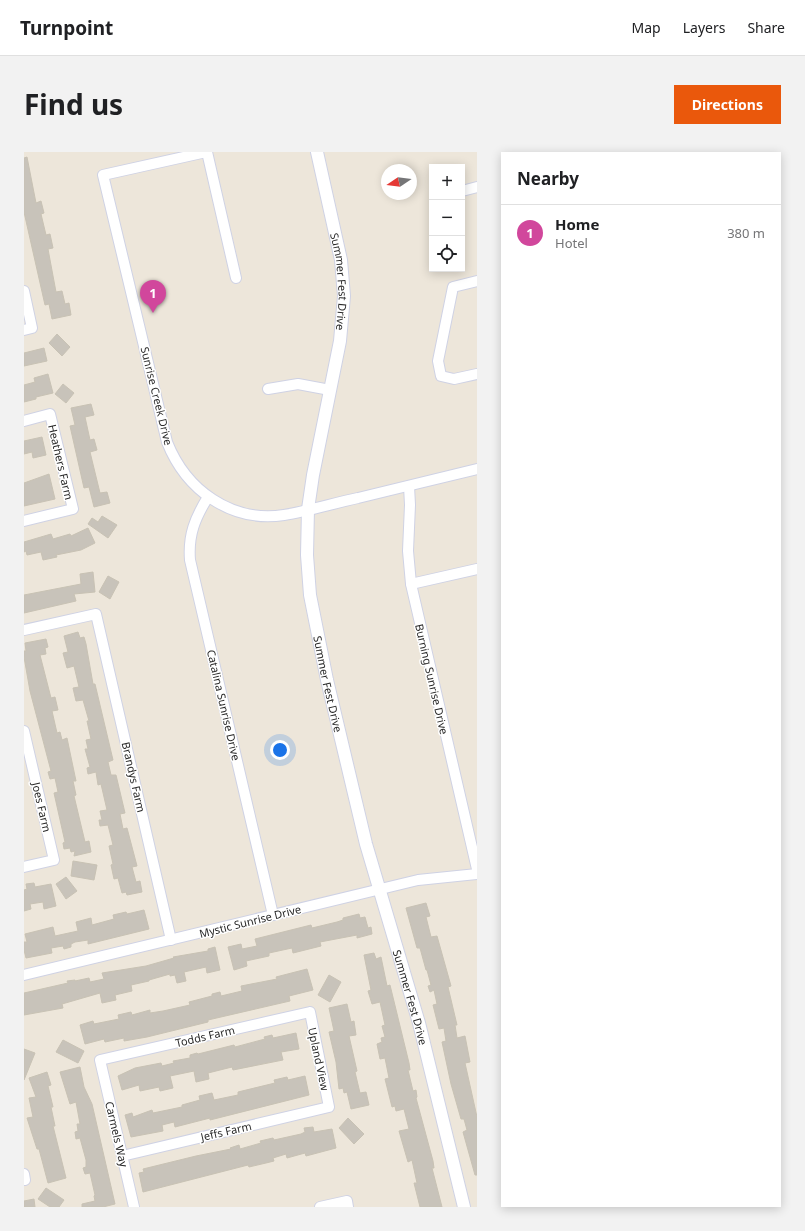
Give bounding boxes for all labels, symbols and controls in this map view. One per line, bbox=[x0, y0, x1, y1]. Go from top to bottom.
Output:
text: Turnpoint bbox=[20, 15, 113, 41]
text: Map bbox=[632, 18, 661, 37]
text: Layers bbox=[683, 18, 725, 37]
text: Share bbox=[747, 18, 785, 37]
text: Find us bbox=[24, 85, 123, 123]
button: Directions bbox=[674, 85, 781, 124]
north arrow bbox=[381, 164, 417, 200]
map controls bbox=[429, 164, 465, 272]
button: + bbox=[429, 164, 465, 200]
text: Nearby bbox=[517, 167, 579, 190]
button: − bbox=[429, 200, 465, 236]
text: Home bbox=[555, 214, 599, 234]
text: 1 bbox=[526, 224, 534, 242]
text: 380 m bbox=[727, 224, 765, 242]
street label: Summer Fest Drive bbox=[328, 231, 352, 331]
text: Hotel bbox=[555, 234, 588, 252]
button: locate bbox=[429, 236, 465, 272]
pin: 1 bbox=[140, 280, 166, 313]
street label: Sunrise Creek Drive bbox=[138, 345, 176, 447]
street label: Heathers Farm bbox=[45, 423, 77, 501]
street label: Burning Sunrise Drive bbox=[412, 622, 452, 736]
street label: Summer Fest Drive bbox=[311, 634, 347, 734]
street label: Catalina Sunrise Drive bbox=[204, 648, 244, 762]
street label: Brandys Farm bbox=[119, 740, 149, 814]
your location bbox=[270, 740, 290, 760]
street label: Joes Farm bbox=[29, 780, 55, 833]
street label: Mystic Sunrise Drive bbox=[198, 901, 302, 941]
street label: Summer Fest Drive bbox=[390, 948, 432, 1046]
street label: Todds Farm bbox=[174, 1022, 236, 1050]
street label: Upland View bbox=[305, 1026, 333, 1092]
street label: Carmels Way bbox=[102, 1100, 132, 1169]
street label: Jeffs Farm bbox=[198, 1118, 253, 1144]

